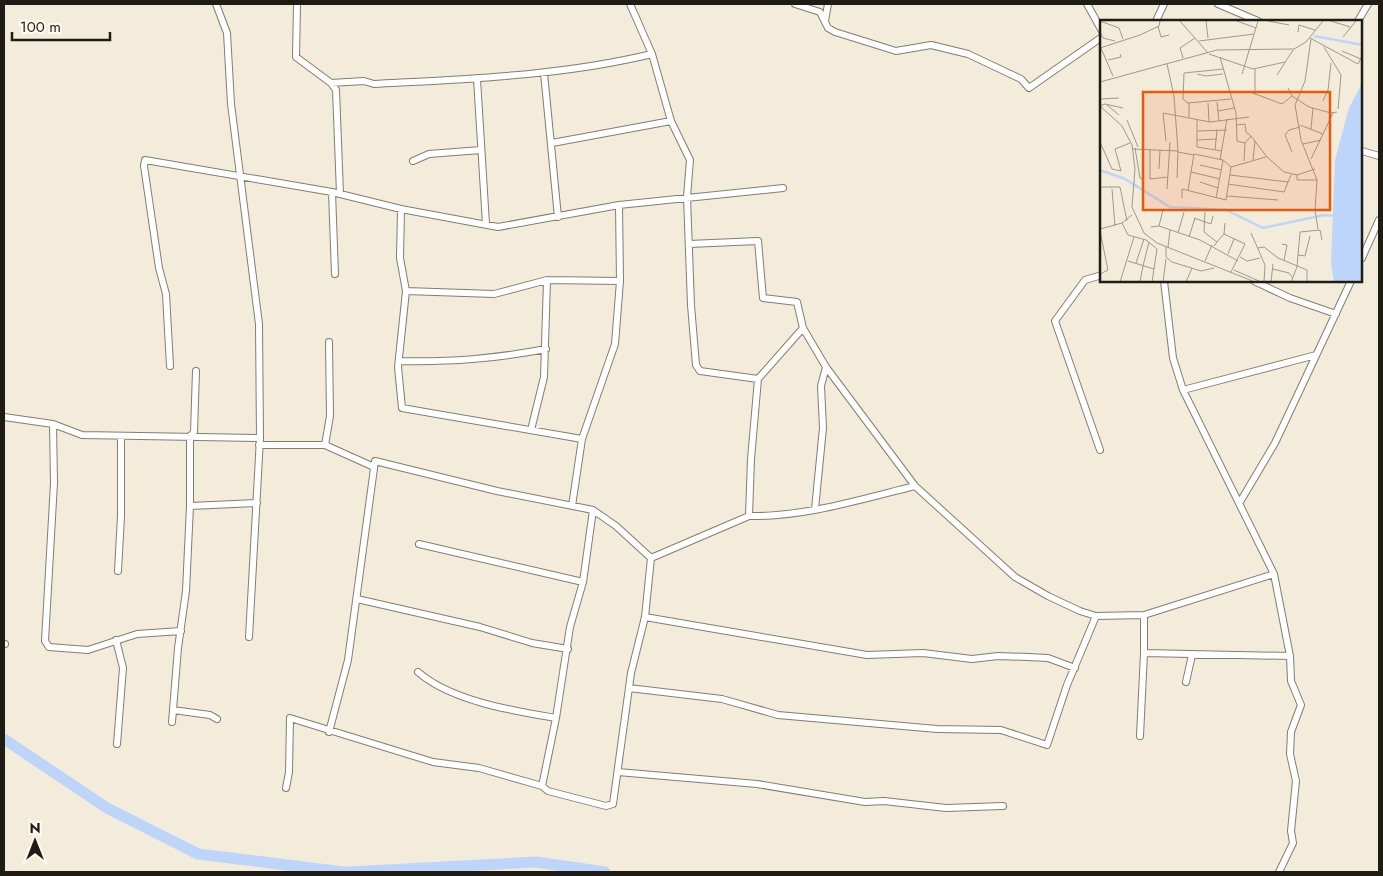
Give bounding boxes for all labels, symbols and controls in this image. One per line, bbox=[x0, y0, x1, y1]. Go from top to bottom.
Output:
scale bar bbox=[12, 10, 110, 42]
text: 100 m bbox=[20, 16, 61, 38]
inset map bbox=[1100, 20, 1363, 282]
north arrow bbox=[10, 816, 60, 866]
text: N bbox=[29, 818, 41, 838]

